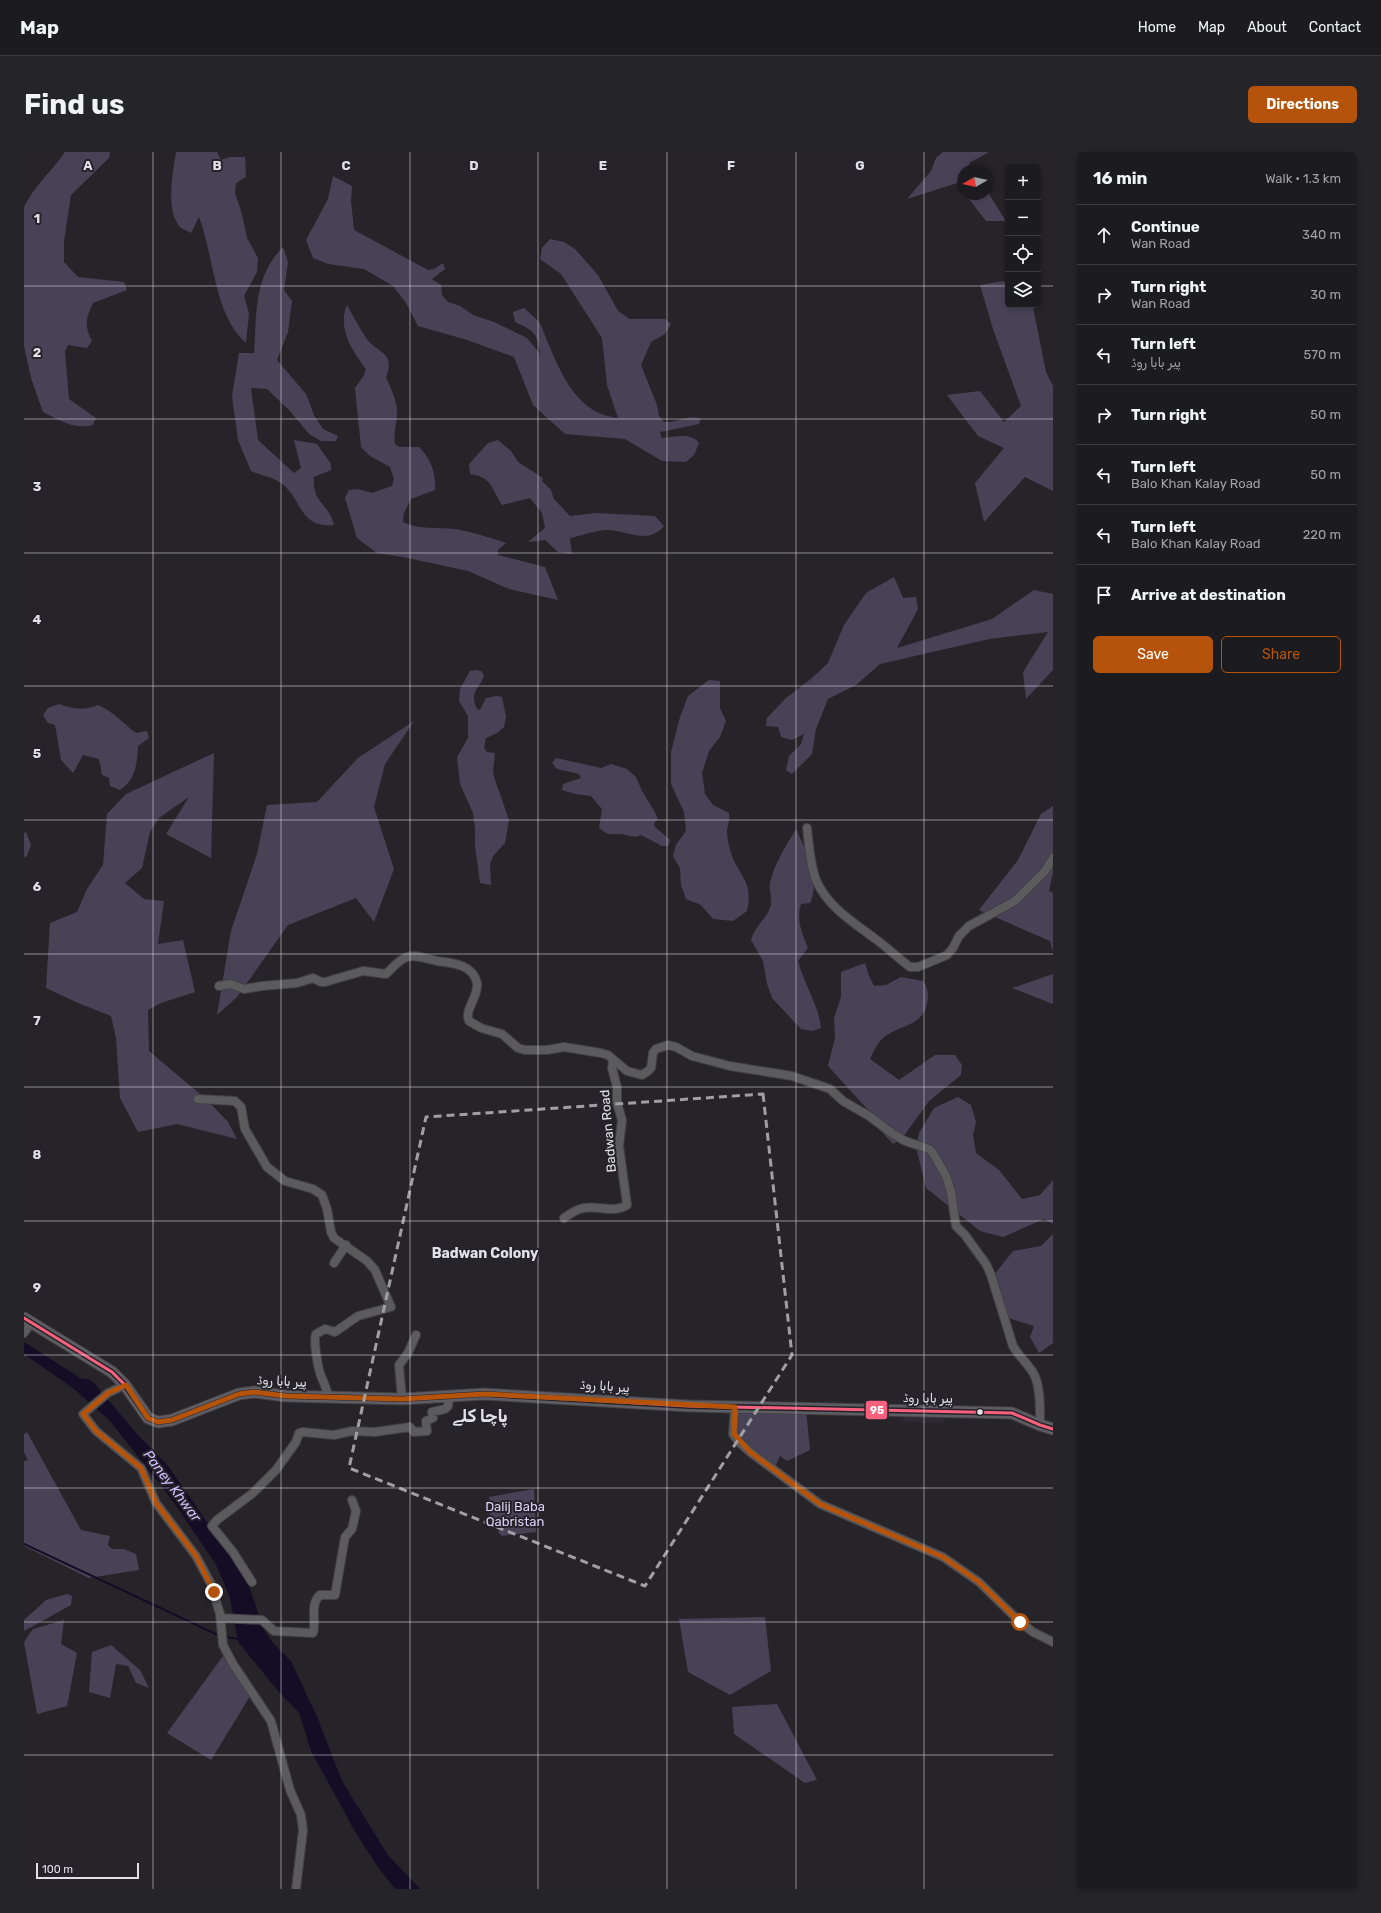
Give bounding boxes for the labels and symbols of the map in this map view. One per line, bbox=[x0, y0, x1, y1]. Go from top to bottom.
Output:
text: A bbox=[83, 158, 93, 173]
text: B bbox=[212, 158, 222, 173]
text: C bbox=[341, 158, 351, 173]
text: D bbox=[469, 158, 479, 173]
text: E bbox=[599, 158, 607, 173]
text: F bbox=[727, 158, 735, 173]
text: G bbox=[855, 158, 865, 173]
north arrow bbox=[957, 164, 993, 200]
text: 1 bbox=[34, 211, 40, 226]
text: 2 bbox=[33, 345, 41, 360]
text: 3 bbox=[33, 479, 42, 494]
text: 4 bbox=[33, 612, 42, 627]
text: 5 bbox=[33, 746, 41, 761]
text: 6 bbox=[33, 879, 42, 894]
text: 7 bbox=[33, 1013, 41, 1028]
street label: Badwan Road bbox=[597, 1089, 619, 1173]
text: 8 bbox=[33, 1147, 42, 1162]
district label: Badwan Colony bbox=[432, 1245, 539, 1262]
text: 9 bbox=[33, 1280, 41, 1295]
street label: پیر بابا روڈ bbox=[257, 1372, 307, 1391]
street label: پیر بابا روڈ bbox=[580, 1377, 630, 1396]
street label: پیر بابا روڈ bbox=[903, 1390, 953, 1407]
line badge: 95 bbox=[865, 1400, 888, 1420]
text: 95 bbox=[870, 1404, 884, 1417]
district label: پاچا کلے bbox=[452, 1406, 508, 1428]
unlabelled marker bbox=[975, 1407, 985, 1417]
water label: Paney Khwar bbox=[139, 1447, 205, 1526]
park label: Dalij Baba Qabristan bbox=[485, 1499, 545, 1529]
route end bbox=[205, 1583, 223, 1601]
route start bbox=[1011, 1613, 1029, 1631]
scale bar bbox=[36, 1861, 139, 1880]

